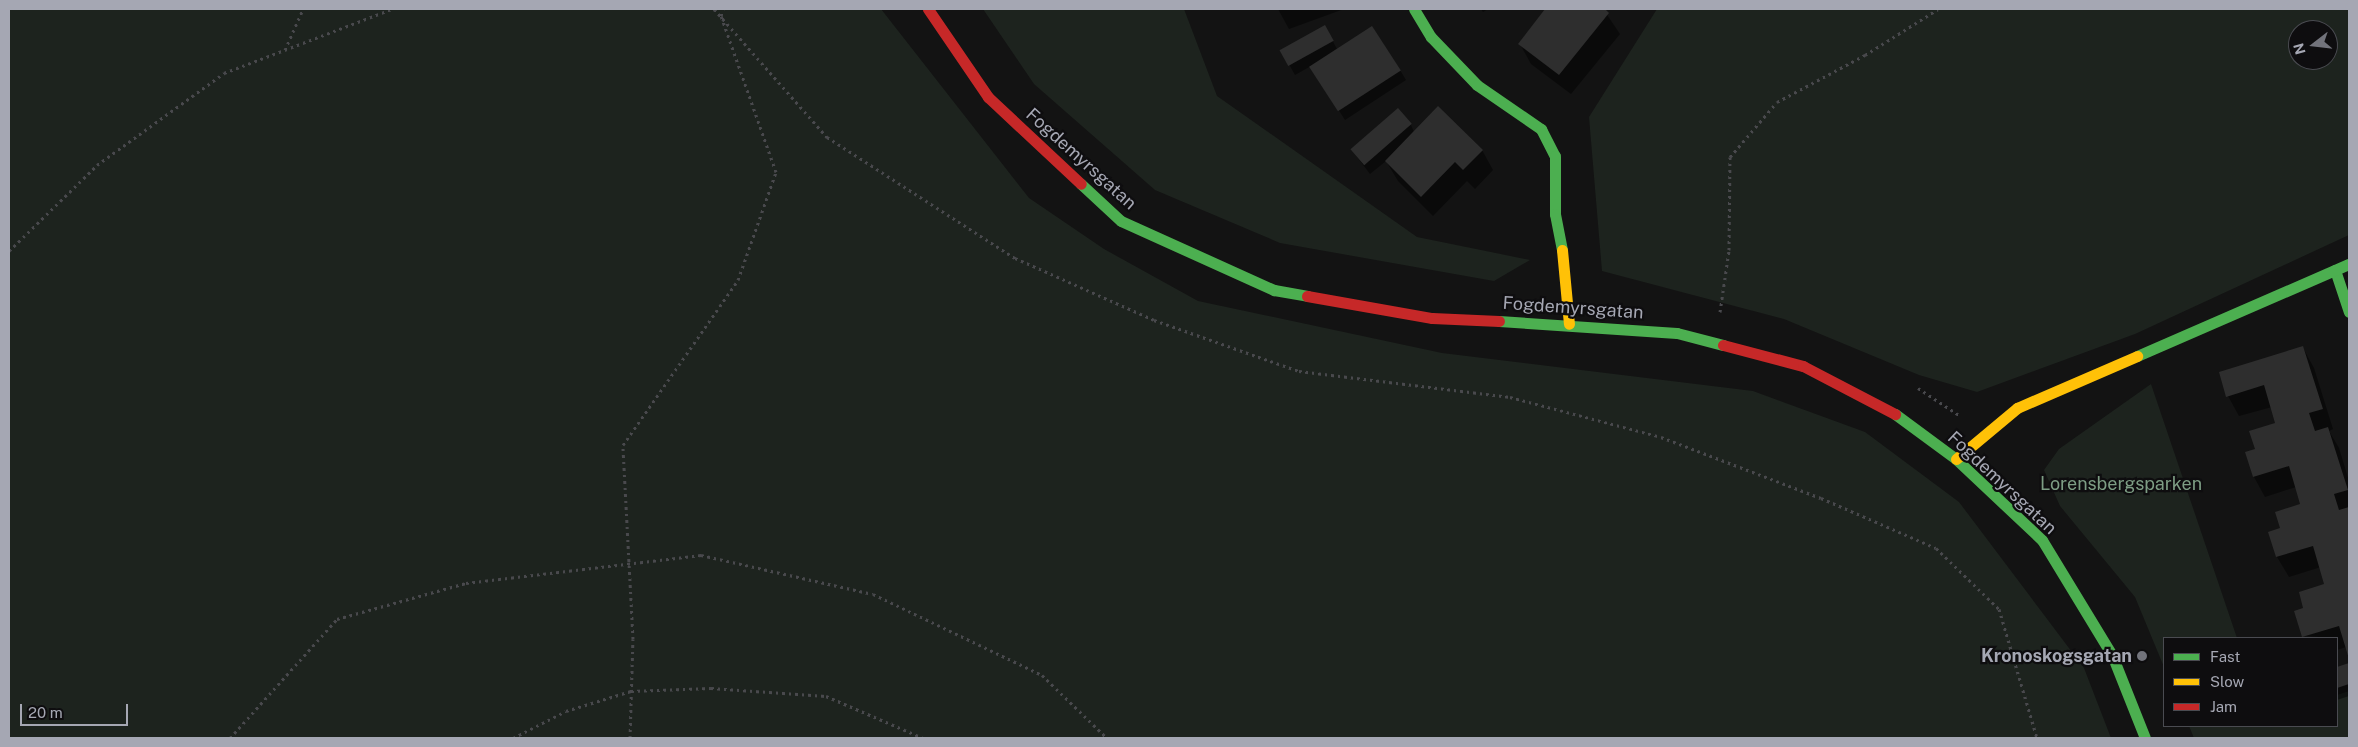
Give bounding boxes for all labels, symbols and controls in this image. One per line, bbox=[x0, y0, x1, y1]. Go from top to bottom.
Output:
north arrow bbox=[2288, 20, 2338, 70]
text: N bbox=[2290, 41, 2309, 56]
street label: Fogdemyrsgatan bbox=[1021, 104, 1141, 214]
street label: Fogdemyrsgatan bbox=[1502, 292, 1644, 324]
street label: Fogdemyrsgatan bbox=[1943, 427, 2061, 539]
park label: Lorensbergsparken bbox=[2040, 473, 2202, 495]
legend bbox=[2163, 637, 2338, 727]
place label: Kronoskogsgatan bbox=[1981, 645, 2132, 667]
text: Fast bbox=[2210, 648, 2240, 665]
marker: Kronoskogsgatan bbox=[2136, 650, 2148, 662]
text: Slow bbox=[2210, 673, 2244, 690]
scale bar bbox=[22, 694, 130, 726]
text: Jam bbox=[2210, 698, 2237, 715]
text: 20 m bbox=[28, 704, 63, 721]

